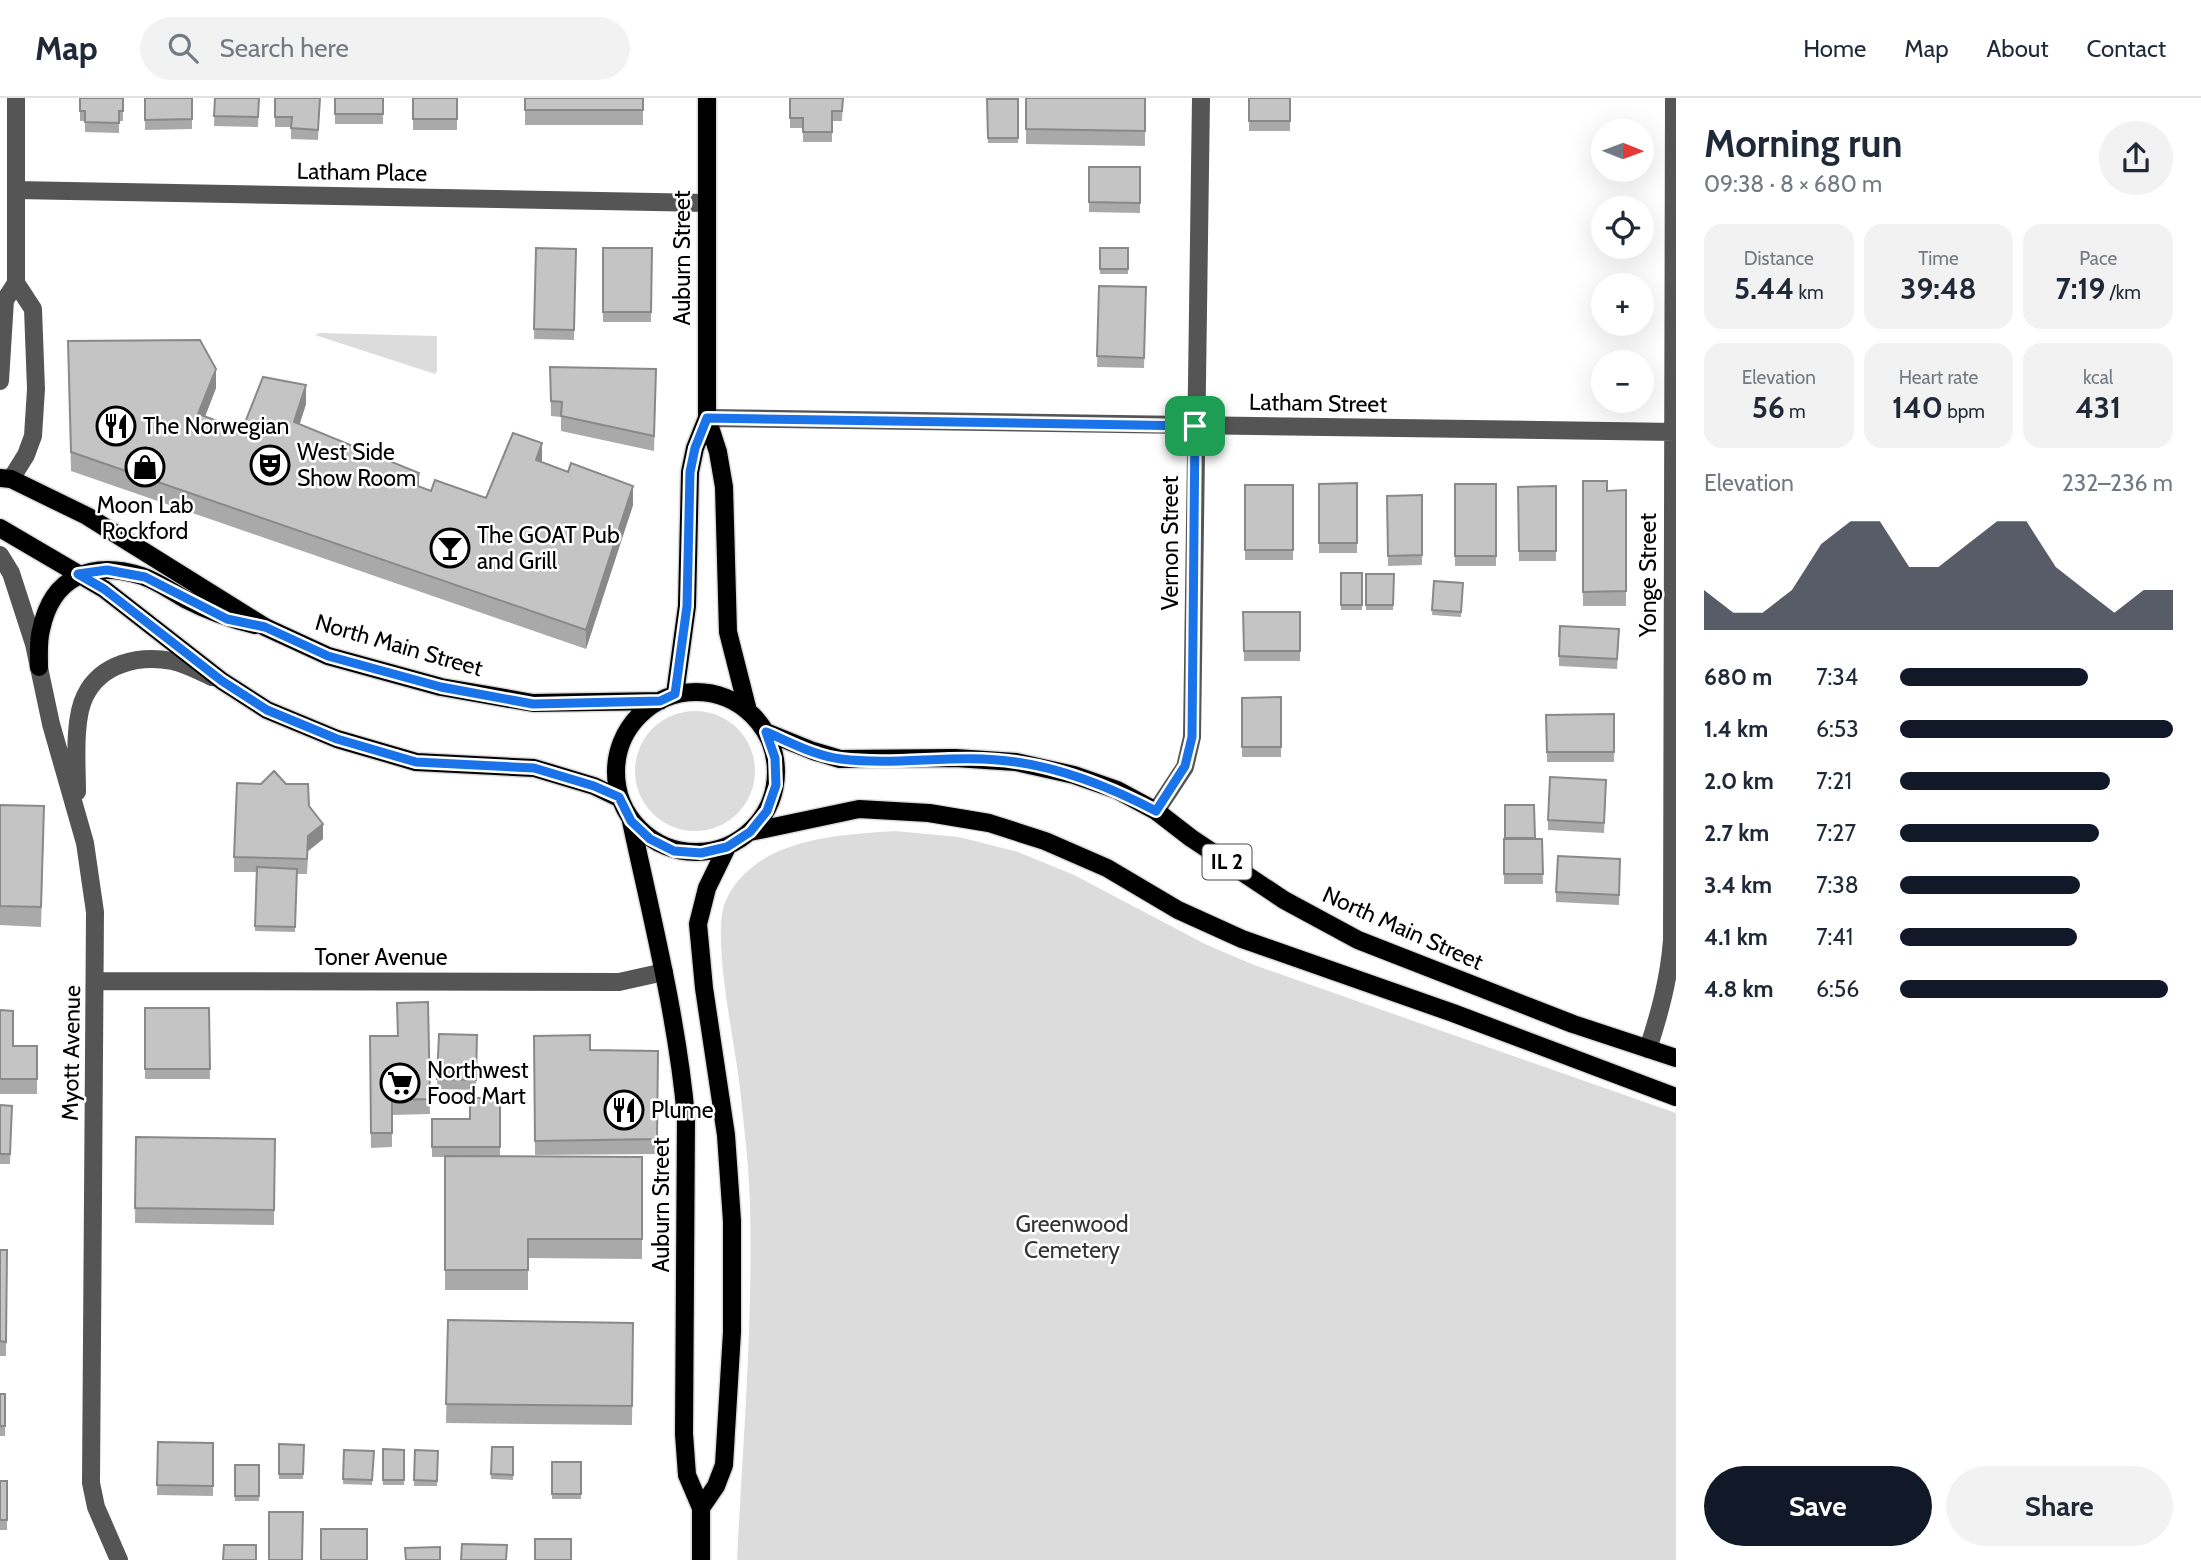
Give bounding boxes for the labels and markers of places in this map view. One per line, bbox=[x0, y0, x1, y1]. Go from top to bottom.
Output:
pin bbox=[1165, 396, 1225, 456]
restaurant icon: The Norwegian bbox=[95, 405, 137, 447]
place label: The Norwegian bbox=[143, 412, 289, 440]
place label: West Side Show Room bbox=[297, 438, 416, 492]
theatre icon: West Side Show Room bbox=[249, 444, 291, 486]
shop icon: Moon Lab Rockford bbox=[124, 446, 166, 488]
place label: Moon Lab Rockford bbox=[96, 491, 194, 545]
place label: The GOAT Pub and Grill bbox=[477, 521, 620, 575]
bar icon: The GOAT Pub and Grill bbox=[429, 527, 471, 569]
place label: Northwest Food Mart bbox=[427, 1056, 529, 1110]
supermarket icon: Northwest Food Mart bbox=[379, 1062, 421, 1104]
restaurant icon: Plume bbox=[603, 1089, 645, 1131]
place label: Plume bbox=[651, 1096, 714, 1124]

